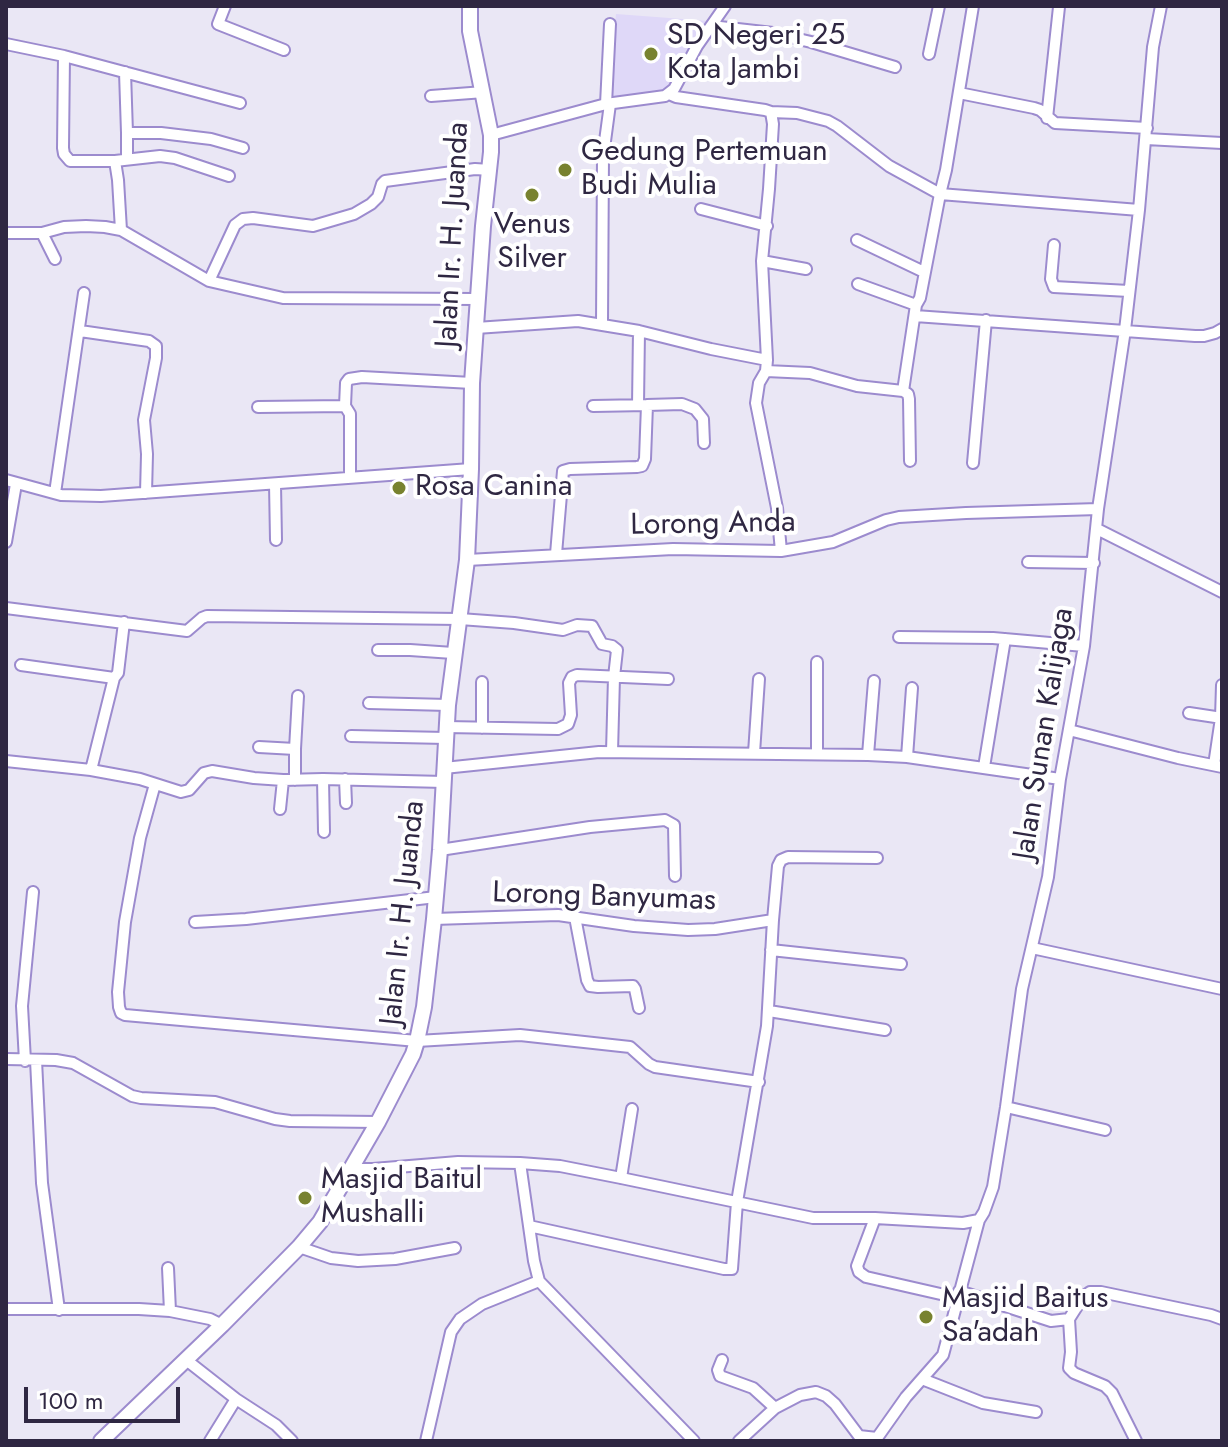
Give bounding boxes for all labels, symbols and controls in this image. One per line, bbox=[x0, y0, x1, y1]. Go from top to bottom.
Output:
place label: SD Negeri 25 Kota Jambi bbox=[667, 19, 845, 90]
marker: SD Negeri 25 Kota Jambi bbox=[642, 45, 660, 63]
street label: Jalan Ir. H. Juanda bbox=[430, 121, 478, 349]
place label: Gedung Pertemuan Budi Mulia bbox=[581, 135, 828, 206]
marker: Gedung Pertemuan Budi Mulia bbox=[556, 161, 574, 179]
marker: Venus Silver bbox=[523, 186, 541, 204]
place label: Venus Silver bbox=[494, 208, 570, 278]
place label: Rosa Canina bbox=[415, 470, 572, 506]
marker: Rosa Canina bbox=[390, 479, 408, 497]
street label: Lorong Anda bbox=[630, 506, 796, 544]
street label: Jalan Sunan Kalijaga bbox=[1007, 606, 1083, 862]
street label: Jalan Ir. H. Juanda bbox=[374, 799, 434, 1027]
street label: Lorong Banyumas bbox=[492, 876, 716, 920]
place label: Masjid Baitul Mushalli bbox=[321, 1163, 482, 1234]
marker: Masjid Baitul Mushalli bbox=[296, 1189, 314, 1207]
place label: Masjid Baitus Sa'adah bbox=[942, 1282, 1108, 1352]
marker: Masjid Baitus Sa'adah bbox=[917, 1308, 935, 1326]
scale bar bbox=[28, 1371, 184, 1421]
text: 100 m bbox=[38, 1383, 104, 1418]

